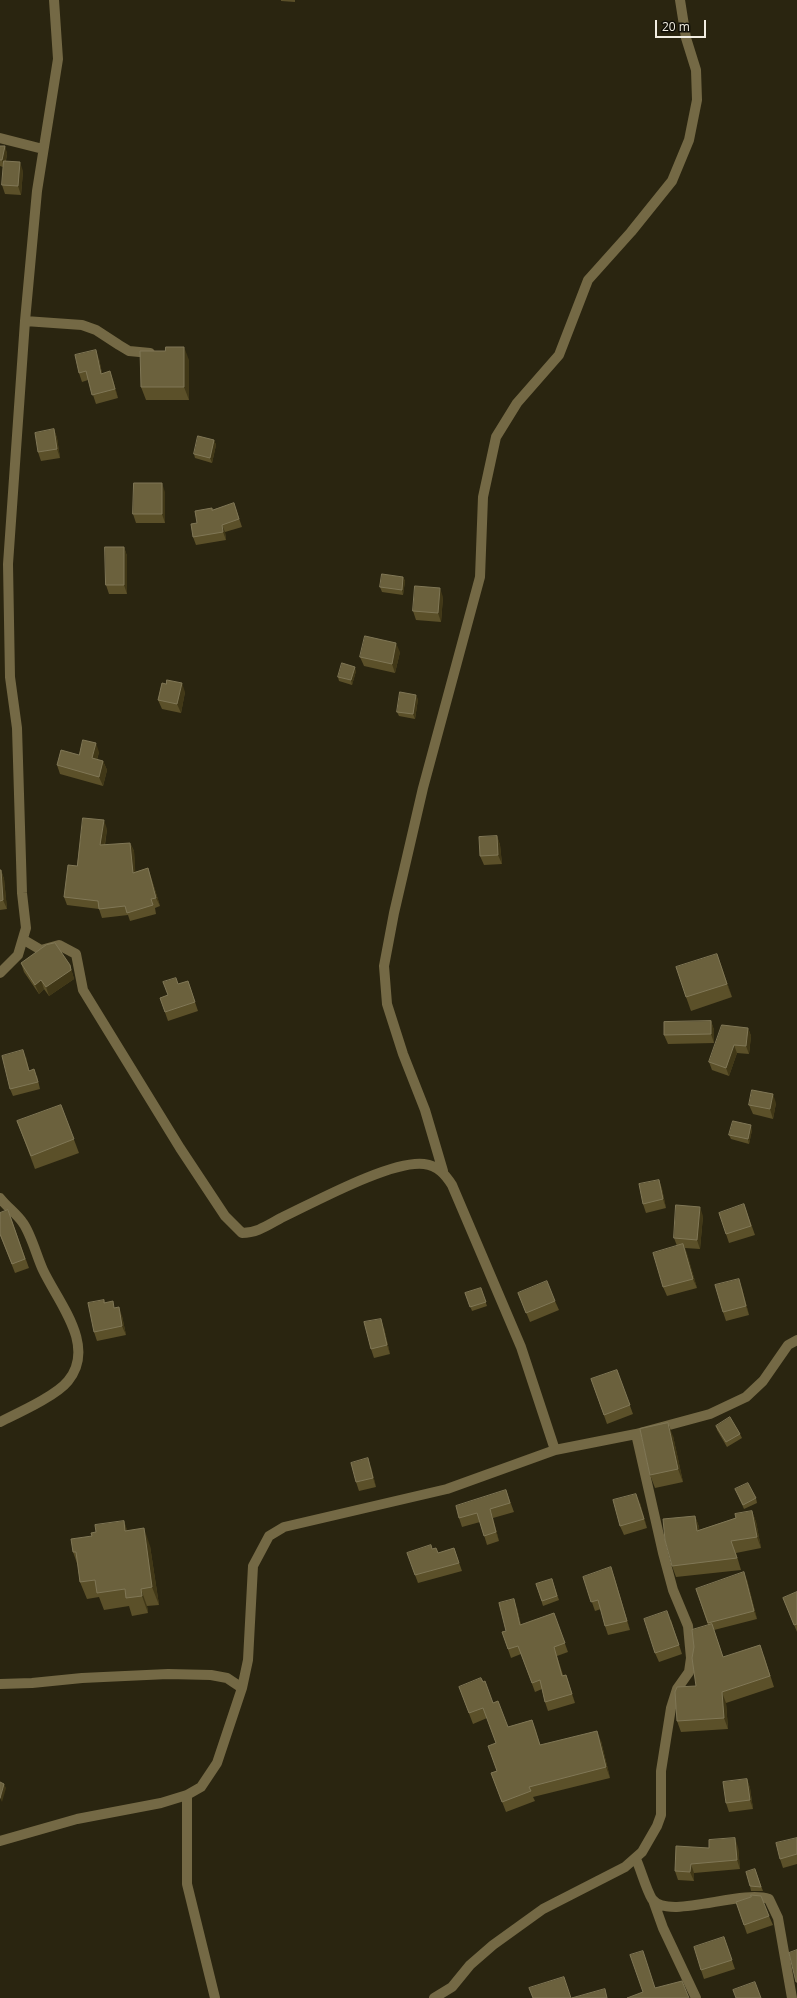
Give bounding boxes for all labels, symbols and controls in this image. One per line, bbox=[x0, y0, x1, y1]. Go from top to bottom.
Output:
scale bar bbox=[657, 12, 708, 38]
text: 20 m bbox=[662, 18, 690, 35]

